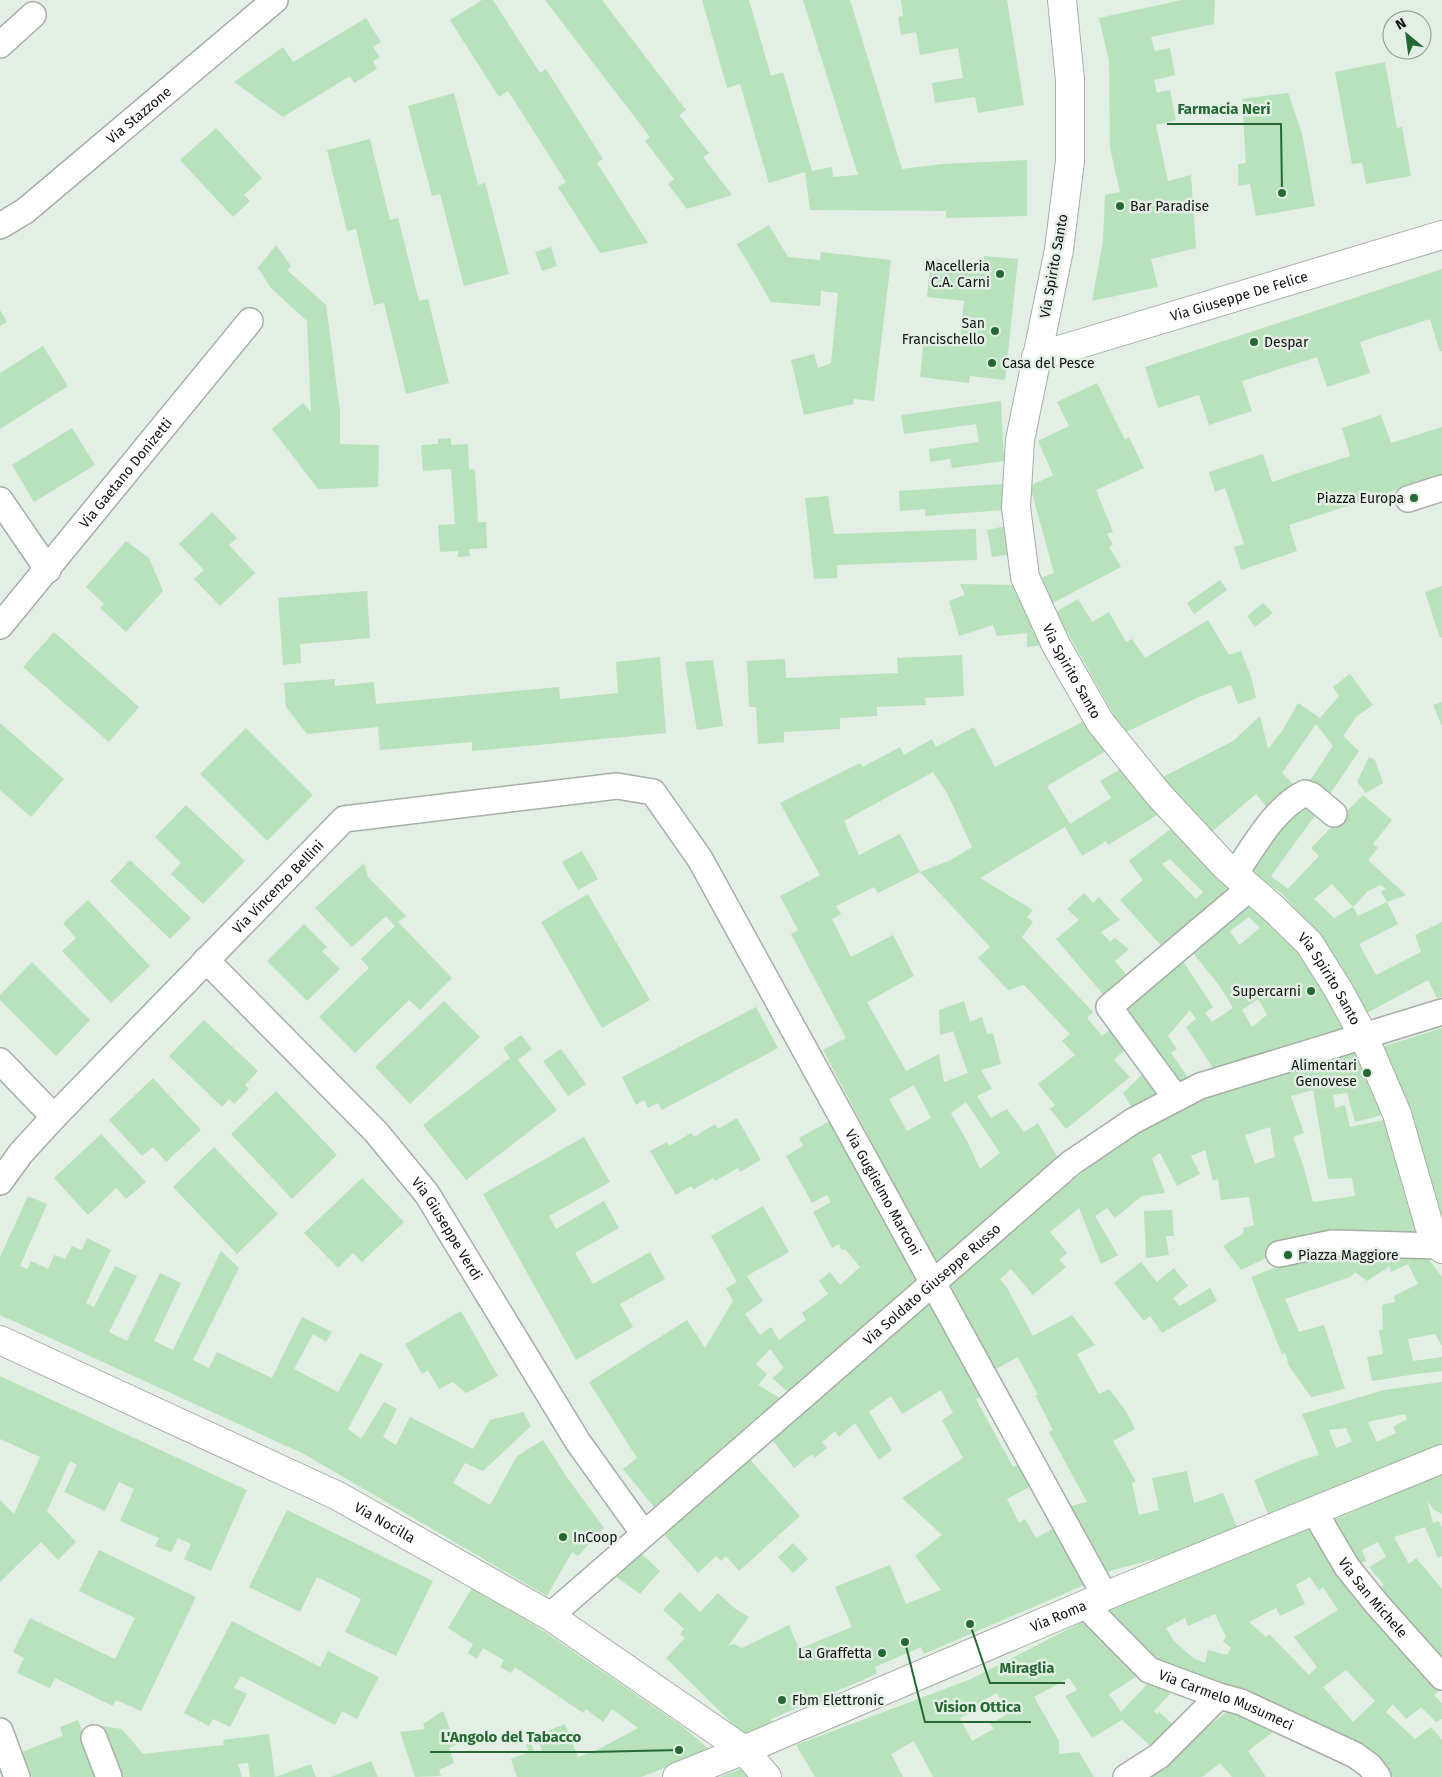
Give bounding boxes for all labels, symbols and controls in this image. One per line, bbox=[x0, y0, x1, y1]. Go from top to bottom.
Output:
north arrow bbox=[1382, 10, 1432, 60]
text: N bbox=[1393, 14, 1409, 34]
street label: Via Stazzone bbox=[103, 83, 175, 147]
callout: Farmacia Neri bbox=[1167, 94, 1281, 124]
text: Farmacia Neri bbox=[1177, 100, 1271, 118]
place label: Bar Paradise bbox=[1130, 198, 1209, 215]
marker: Bar Paradise bbox=[1114, 200, 1126, 212]
street label: Via Spirito Santo bbox=[1036, 213, 1072, 319]
place label: Macelleria C.A. Carni bbox=[925, 258, 990, 291]
street label: Via Giuseppe De Felice bbox=[1168, 267, 1310, 325]
marker: Macelleria C.A. Carni bbox=[994, 268, 1006, 280]
place label: San Francischello bbox=[902, 315, 985, 348]
marker: San Francischello bbox=[989, 325, 1001, 337]
place label: Despar bbox=[1264, 334, 1309, 351]
marker: Despar bbox=[1248, 336, 1260, 348]
place label: Casa del Pesce bbox=[1002, 355, 1095, 372]
marker: Casa del Pesce bbox=[986, 357, 998, 369]
street label: Via Gaetano Donizetti bbox=[76, 414, 176, 531]
place label: Piazza Europa bbox=[1317, 490, 1404, 507]
marker: Piazza Europa bbox=[1408, 492, 1420, 504]
street label: Via Spirito Santo bbox=[1039, 621, 1105, 722]
street label: Via Vincenzo Bellini bbox=[229, 836, 327, 937]
street label: Via Spirito Santo bbox=[1295, 929, 1364, 1028]
place label: Supercarni bbox=[1233, 983, 1301, 1000]
marker: Supercarni bbox=[1305, 985, 1317, 997]
place label: Alimentari Genovese bbox=[1291, 1057, 1357, 1090]
marker: Alimentari Genovese bbox=[1361, 1067, 1373, 1079]
street label: Via Guglielmo Marconi bbox=[842, 1126, 925, 1258]
street label: Via Giuseppe Verdi bbox=[408, 1174, 486, 1283]
street label: Via Soldato Giuseppe Russo bbox=[860, 1220, 1004, 1348]
place label: Piazza Maggiore bbox=[1298, 1247, 1399, 1264]
marker: Piazza Maggiore bbox=[1282, 1249, 1294, 1261]
street label: Via Nocilla bbox=[351, 1499, 418, 1546]
place label: InCoop bbox=[573, 1529, 618, 1546]
marker: InCoop bbox=[557, 1531, 569, 1543]
street label: Via San Michele bbox=[1335, 1554, 1411, 1641]
street label: Via Roma bbox=[1028, 1596, 1089, 1635]
place label: La Graffetta bbox=[798, 1645, 872, 1662]
marker: La Graffetta bbox=[876, 1647, 888, 1659]
callout: Miraglia bbox=[990, 1653, 1065, 1683]
text: Miraglia bbox=[1000, 1659, 1054, 1677]
street label: Via Carmelo Musumeci bbox=[1156, 1666, 1296, 1734]
place label: Fbm Elettronic bbox=[792, 1692, 884, 1709]
callout: Vision Ottica bbox=[925, 1692, 1031, 1722]
marker: Fbm Elettronic bbox=[776, 1694, 788, 1706]
text: Vision Ottica bbox=[934, 1698, 1021, 1716]
callout: L'Angolo del Tabacco bbox=[430, 1722, 591, 1752]
text: L'Angolo del Tabacco bbox=[441, 1728, 582, 1746]

